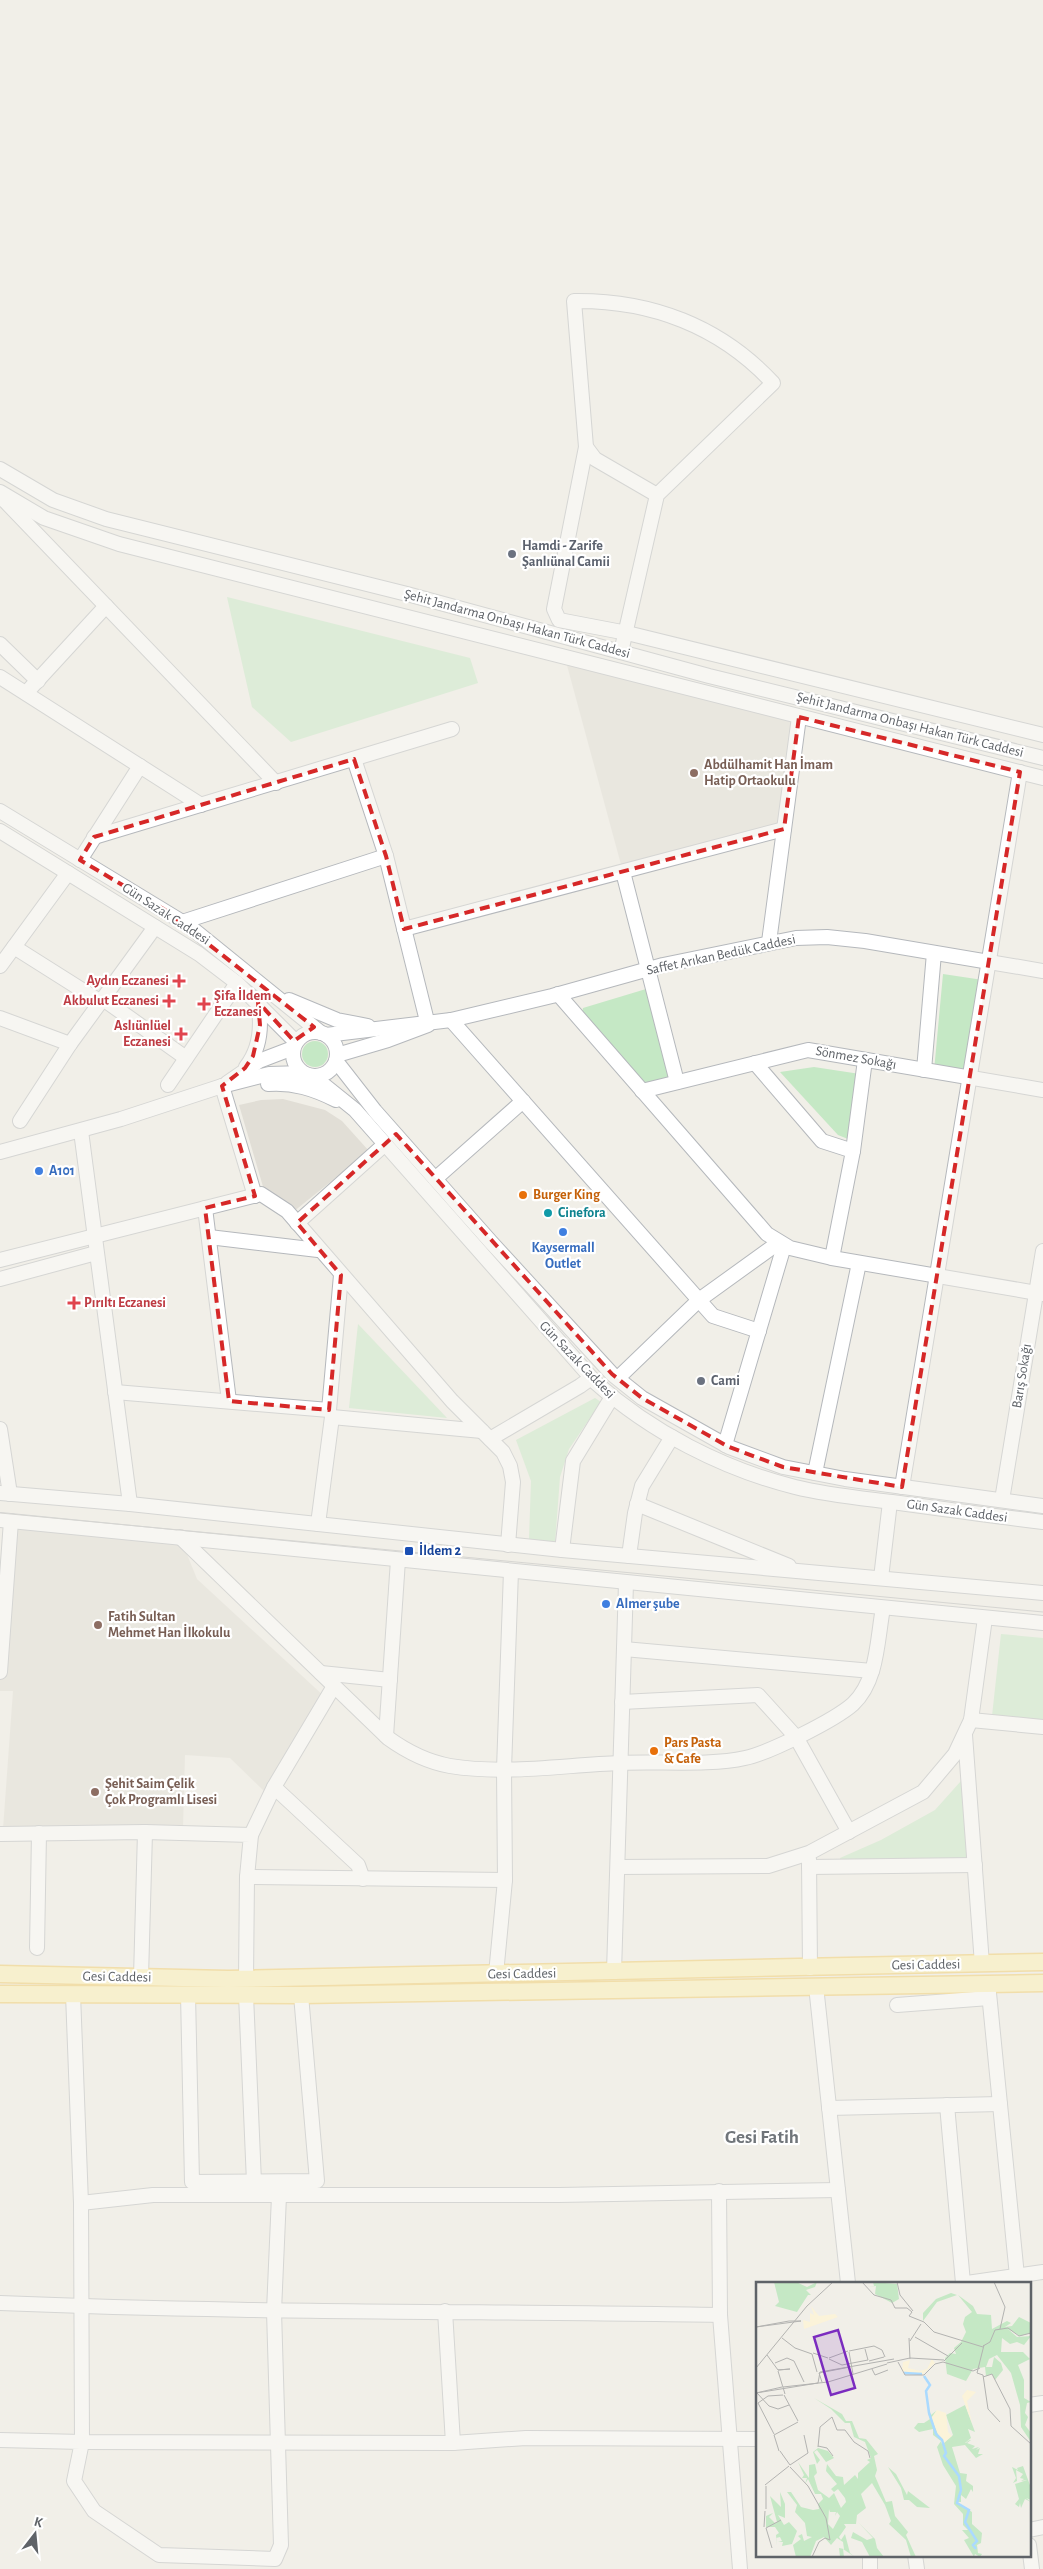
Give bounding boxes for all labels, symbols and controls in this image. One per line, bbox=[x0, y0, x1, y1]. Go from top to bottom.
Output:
place label: Hamdi - Zarife Şanlıünal Camii bbox=[522, 539, 610, 569]
marker: Hamdi - Zarife Şanlıünal Camii bbox=[506, 548, 518, 560]
street label: Şehit Jandarma Onbaşı Hakan Türk Caddesi bbox=[402, 587, 632, 661]
street label: Şehit Jandarma Onbaşı Hakan Türk Caddesi bbox=[795, 690, 1025, 760]
place label: Abdülhamit Han İmam Hatip Ortaokulu bbox=[704, 756, 833, 788]
marker: Abdülhamit Han İmam Hatip Ortaokulu bbox=[688, 767, 700, 779]
street label: Gün Sazak Caddesi bbox=[120, 880, 212, 948]
street label: Saffet Arıkan Bedük Caddesi bbox=[645, 932, 797, 978]
place label: Aydın Eczanesi bbox=[86, 974, 169, 988]
marker: Aydın Eczanesi bbox=[173, 975, 185, 987]
place label: Şifa İldem Eczanesi bbox=[214, 987, 271, 1019]
place label: Akbulut Eczanesi bbox=[63, 994, 159, 1008]
marker: Akbulut Eczanesi bbox=[163, 995, 175, 1007]
marker: Şifa İldem Eczanesi bbox=[198, 998, 210, 1010]
place label: Aslıünlüel Eczanesi bbox=[114, 1019, 171, 1049]
marker: Aslıünlüel Eczanesi bbox=[175, 1028, 187, 1040]
street label: Sönmez Sokağı bbox=[814, 1044, 898, 1072]
place label: A101 bbox=[49, 1164, 75, 1178]
marker: A101 bbox=[33, 1165, 45, 1177]
place label: Burger King bbox=[533, 1188, 601, 1202]
marker: Burger King bbox=[517, 1189, 529, 1201]
place label: Cinefora bbox=[558, 1206, 606, 1220]
marker: Cinefora bbox=[542, 1207, 554, 1219]
marker: Kaysermall Outlet bbox=[557, 1226, 569, 1238]
place label: Kaysermall Outlet bbox=[531, 1241, 595, 1271]
place label: Pırıltı Eczanesi bbox=[84, 1296, 166, 1310]
marker: Pırıltı Eczanesi bbox=[68, 1297, 80, 1309]
street label: Gün Sazak Caddesi bbox=[537, 1319, 617, 1401]
street label: Barış Sokağı bbox=[1010, 1343, 1034, 1409]
place label: Cami bbox=[711, 1374, 740, 1388]
marker: Cami bbox=[695, 1375, 707, 1387]
street label: Gün Sazak Caddesi bbox=[906, 1497, 1008, 1525]
place label: İldem 2 bbox=[419, 1542, 461, 1558]
marker: İldem 2 bbox=[403, 1545, 415, 1557]
place label: Almer şube bbox=[616, 1597, 680, 1611]
marker: Almer şube bbox=[600, 1598, 612, 1610]
place label: Fatih Sultan Mehmet Han İlkokulu bbox=[108, 1610, 231, 1640]
marker: Fatih Sultan Mehmet Han İlkokulu bbox=[92, 1619, 104, 1631]
place label: Pars Pasta & Cafe bbox=[664, 1736, 722, 1766]
marker: Pars Pasta & Cafe bbox=[648, 1745, 660, 1757]
place label: Şehit Saim Çelik Çok Programlı Lisesi bbox=[105, 1777, 217, 1807]
marker: Şehit Saim Çelik Çok Programlı Lisesi bbox=[89, 1786, 101, 1798]
street label: Gesi Caddesi bbox=[892, 1957, 960, 1973]
street label: Gesi Caddesi bbox=[488, 1966, 556, 1982]
street label: Gesi Caddesi bbox=[83, 1969, 151, 1985]
district label: Gesi Fatih bbox=[725, 2128, 799, 2147]
inset map bbox=[756, 2282, 1030, 2556]
north arrow bbox=[10, 2509, 60, 2559]
text: K bbox=[32, 2515, 45, 2531]

